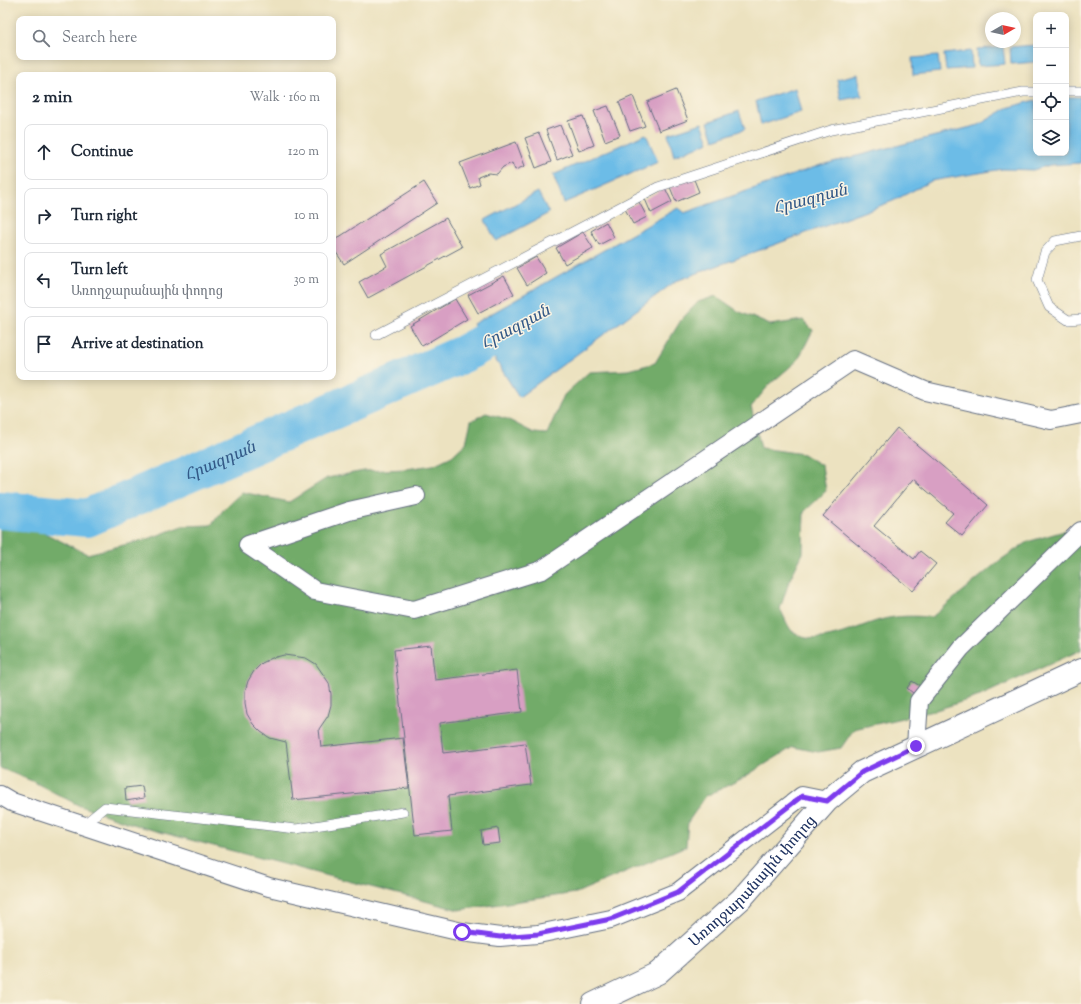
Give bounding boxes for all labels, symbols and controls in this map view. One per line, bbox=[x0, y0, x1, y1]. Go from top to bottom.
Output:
north arrow bbox=[985, 12, 1021, 48]
map controls bbox=[1033, 12, 1069, 156]
button: + bbox=[1033, 12, 1069, 48]
search box bbox=[16, 16, 336, 60]
icon: search bbox=[30, 27, 52, 49]
text: Search here bbox=[62, 28, 137, 49]
button: − bbox=[1033, 48, 1069, 84]
button: locate bbox=[1033, 84, 1069, 120]
text: 2 min bbox=[32, 86, 73, 110]
text: Walk · 160 m bbox=[249, 89, 320, 107]
button: layers bbox=[1033, 120, 1069, 156]
icon: ahead bbox=[33, 141, 55, 163]
text: Continue bbox=[71, 142, 133, 163]
text: 120 m bbox=[288, 143, 319, 161]
water label: Հրազդան bbox=[771, 179, 851, 221]
icon: right bbox=[33, 205, 55, 227]
text: Turn right bbox=[71, 206, 137, 227]
text: 10 m bbox=[294, 207, 319, 225]
text: Turn left bbox=[71, 260, 128, 281]
icon: left bbox=[33, 269, 55, 291]
text: 30 m bbox=[293, 271, 319, 289]
text: Առողջարանային փողոց bbox=[71, 283, 223, 301]
water label: Հրազդան bbox=[478, 300, 555, 356]
icon: arrive bbox=[33, 333, 55, 355]
text: Arrive at destination bbox=[71, 334, 204, 355]
water label: Հրազդան bbox=[182, 437, 260, 488]
route end bbox=[907, 737, 925, 755]
street label: Առողջարանային փողոց bbox=[685, 811, 822, 953]
route start bbox=[453, 923, 471, 941]

